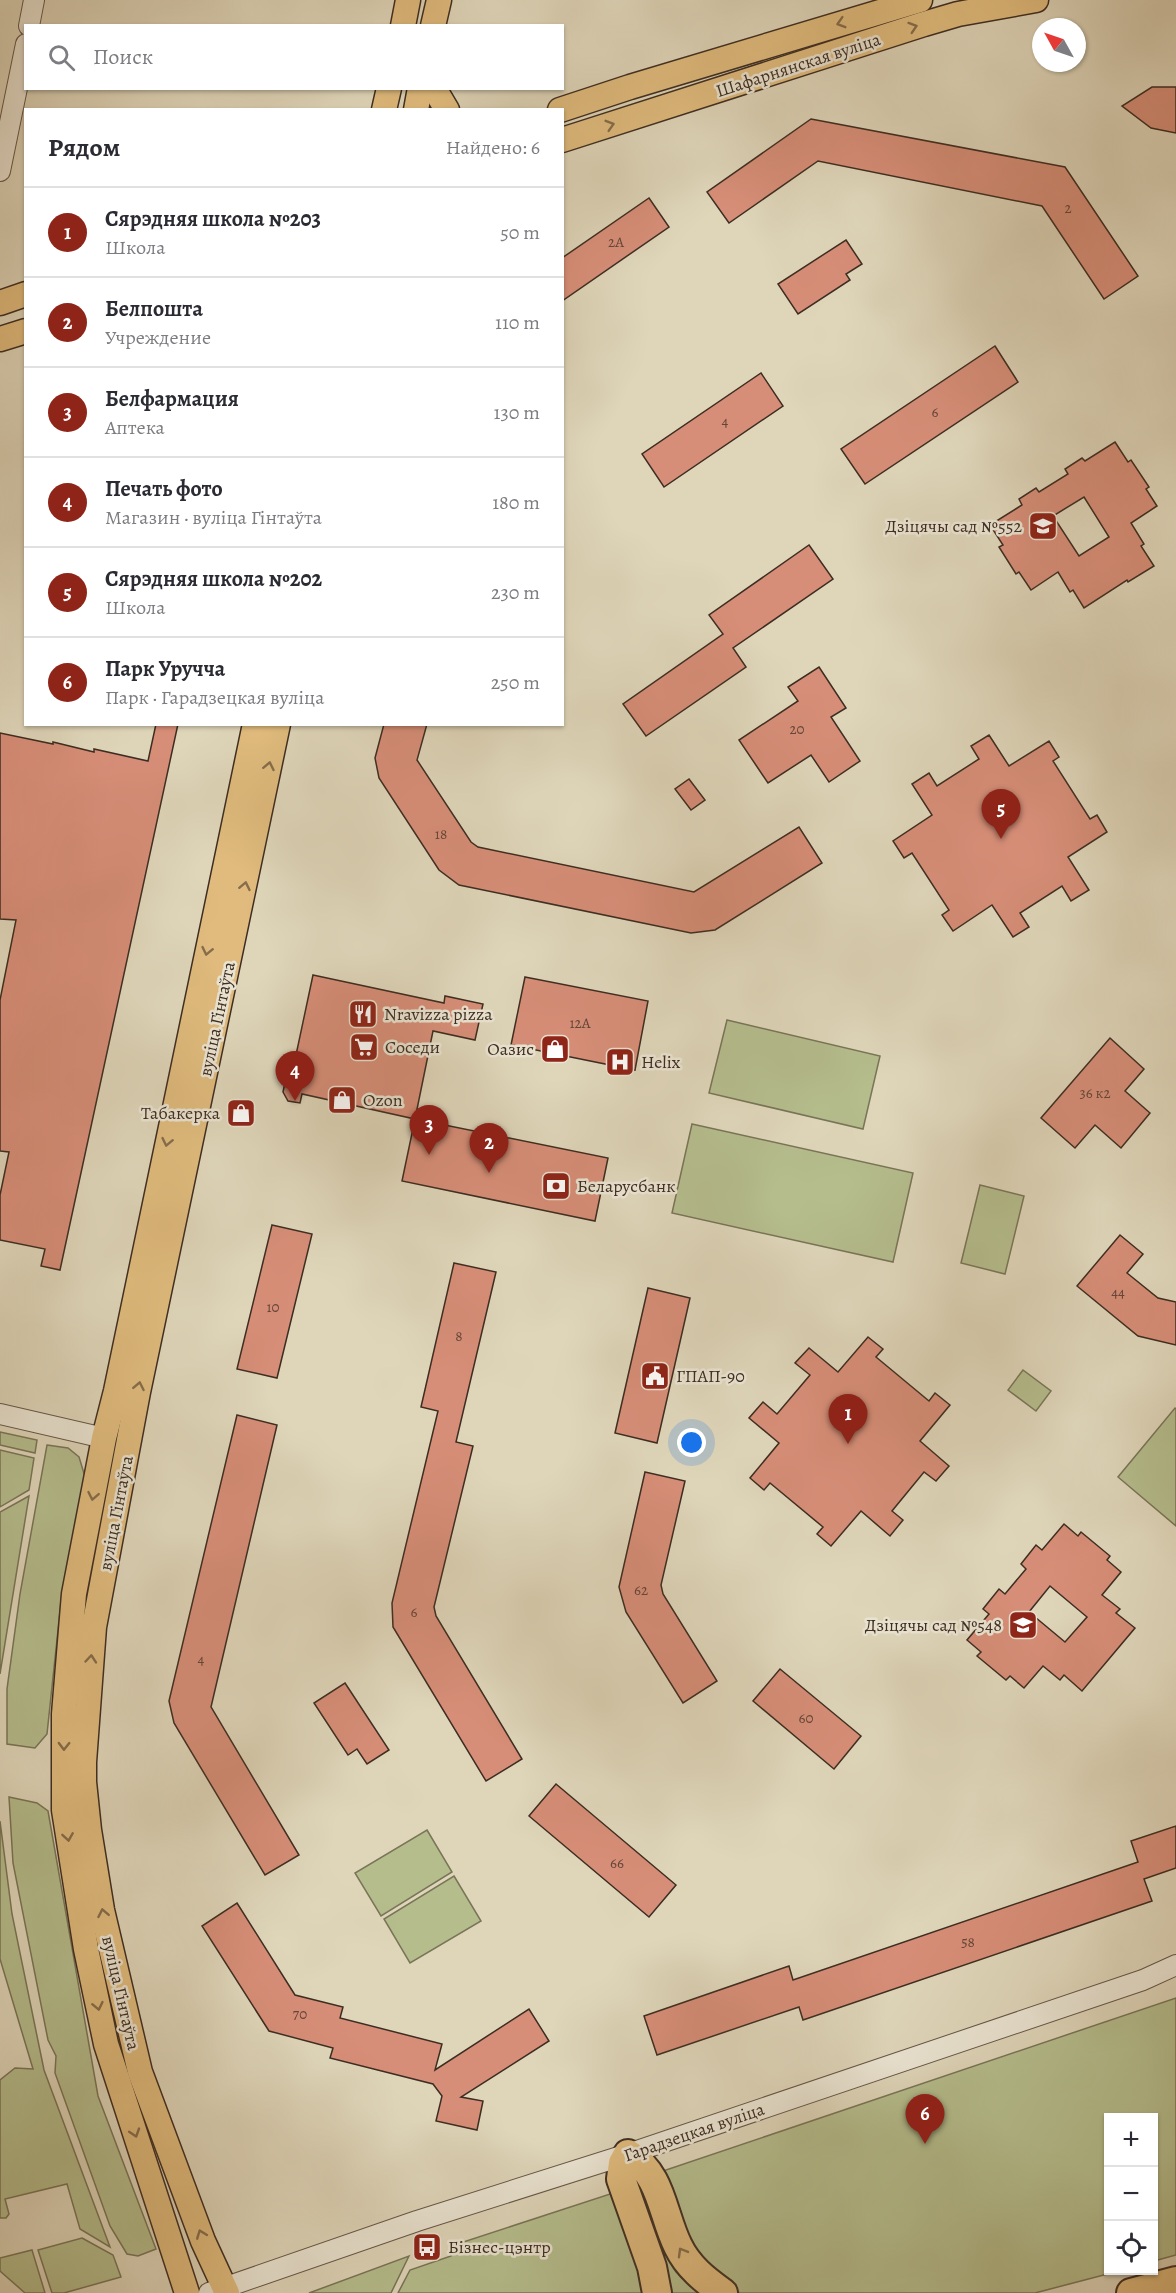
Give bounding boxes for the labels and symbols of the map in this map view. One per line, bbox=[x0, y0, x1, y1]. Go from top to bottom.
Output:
one-way arrow bbox=[836, 16, 847, 28]
north arrow bbox=[1032, 18, 1086, 72]
one-way arrow bbox=[907, 22, 918, 34]
street label: Шафарнянская вуліца bbox=[713, 27, 884, 103]
one-way arrow bbox=[604, 119, 615, 132]
house number: 2 bbox=[1064, 198, 1072, 218]
house number: 2А bbox=[608, 232, 624, 252]
house number: 6 bbox=[932, 402, 939, 422]
house number: 4 bbox=[722, 411, 729, 431]
school or university icon: Дзіцячы сад №552 bbox=[1027, 510, 1059, 542]
place label: Дзіцячы сад №552 bbox=[885, 514, 1022, 538]
house number: 20 bbox=[789, 719, 805, 739]
one-way arrow bbox=[262, 762, 275, 772]
pin: 5 bbox=[982, 790, 1020, 839]
house number: 18 bbox=[435, 824, 447, 844]
one-way arrow bbox=[237, 881, 250, 891]
one-way arrow bbox=[201, 946, 214, 956]
street label: вуліца Гінтаўта bbox=[193, 959, 241, 1079]
restaurant icon: Nravizza pizza bbox=[347, 998, 379, 1030]
place label: Nravizza pizza bbox=[384, 1002, 493, 1026]
house number: 12А bbox=[569, 1013, 591, 1033]
supermarket icon: Соседи bbox=[348, 1031, 380, 1063]
shop icon: Оазис bbox=[539, 1033, 571, 1065]
place label: Соседи bbox=[385, 1035, 440, 1059]
place label: Оазис bbox=[487, 1037, 534, 1061]
hospital icon: Helix bbox=[604, 1046, 636, 1078]
place label: Helix bbox=[641, 1050, 681, 1074]
pin: 4 bbox=[276, 1052, 314, 1101]
house number: 36 к2 bbox=[1079, 1083, 1111, 1103]
shop icon: Ozon bbox=[326, 1084, 358, 1116]
place label: Ozon bbox=[363, 1088, 403, 1112]
shop icon: Табакерка bbox=[225, 1097, 257, 1129]
place label: Табакерка bbox=[141, 1101, 221, 1125]
pin: 3 bbox=[410, 1106, 448, 1155]
pin: 2 bbox=[470, 1124, 508, 1173]
one-way arrow bbox=[161, 1137, 174, 1147]
bank icon: Беларусбанк bbox=[540, 1170, 572, 1202]
place label: Беларусбанк bbox=[577, 1174, 676, 1198]
house number: 44 bbox=[1111, 1282, 1125, 1302]
house number: 10 bbox=[266, 1297, 280, 1317]
house number: 8 bbox=[455, 1326, 463, 1346]
public building icon: ГПАП-90 bbox=[639, 1360, 671, 1392]
place label: ГПАП-90 bbox=[676, 1364, 745, 1388]
one-way arrow bbox=[132, 1382, 145, 1392]
pin: 1 bbox=[828, 1394, 868, 1444]
your location bbox=[677, 1428, 706, 1457]
street label: вуліца Гінтаўта bbox=[93, 1453, 139, 1573]
one-way arrow bbox=[87, 1490, 100, 1500]
house number: 62 bbox=[634, 1580, 648, 1600]
house number: 6 bbox=[411, 1602, 418, 1622]
school or university icon: Дзіцячы сад №548 bbox=[1007, 1609, 1039, 1641]
place label: Дзіцячы сад №548 bbox=[865, 1613, 1002, 1637]
house number: 4 bbox=[198, 1649, 205, 1669]
one-way arrow bbox=[84, 1654, 97, 1664]
house number: 60 bbox=[799, 1708, 813, 1728]
one-way arrow bbox=[57, 1742, 70, 1751]
one-way arrow bbox=[62, 1833, 74, 1842]
house number: 66 bbox=[610, 1853, 624, 1873]
one-way arrow bbox=[97, 1908, 110, 1918]
house number: 58 bbox=[961, 1932, 975, 1952]
street label: вуліца Гінтаўта bbox=[96, 1933, 146, 2053]
one-way arrow bbox=[91, 2001, 104, 2011]
house number: 70 bbox=[293, 2004, 307, 2024]
pin: 6 bbox=[906, 2094, 944, 2144]
street label: Гарадзецкая вуліца bbox=[621, 2096, 768, 2167]
one-way arrow bbox=[127, 2127, 140, 2138]
one-way arrow bbox=[196, 2230, 208, 2241]
bus stop icon: Бізнес-цэнтр bbox=[411, 2231, 443, 2263]
place label: Бізнес-цэнтр bbox=[448, 2235, 551, 2259]
one-way arrow bbox=[678, 2248, 689, 2258]

